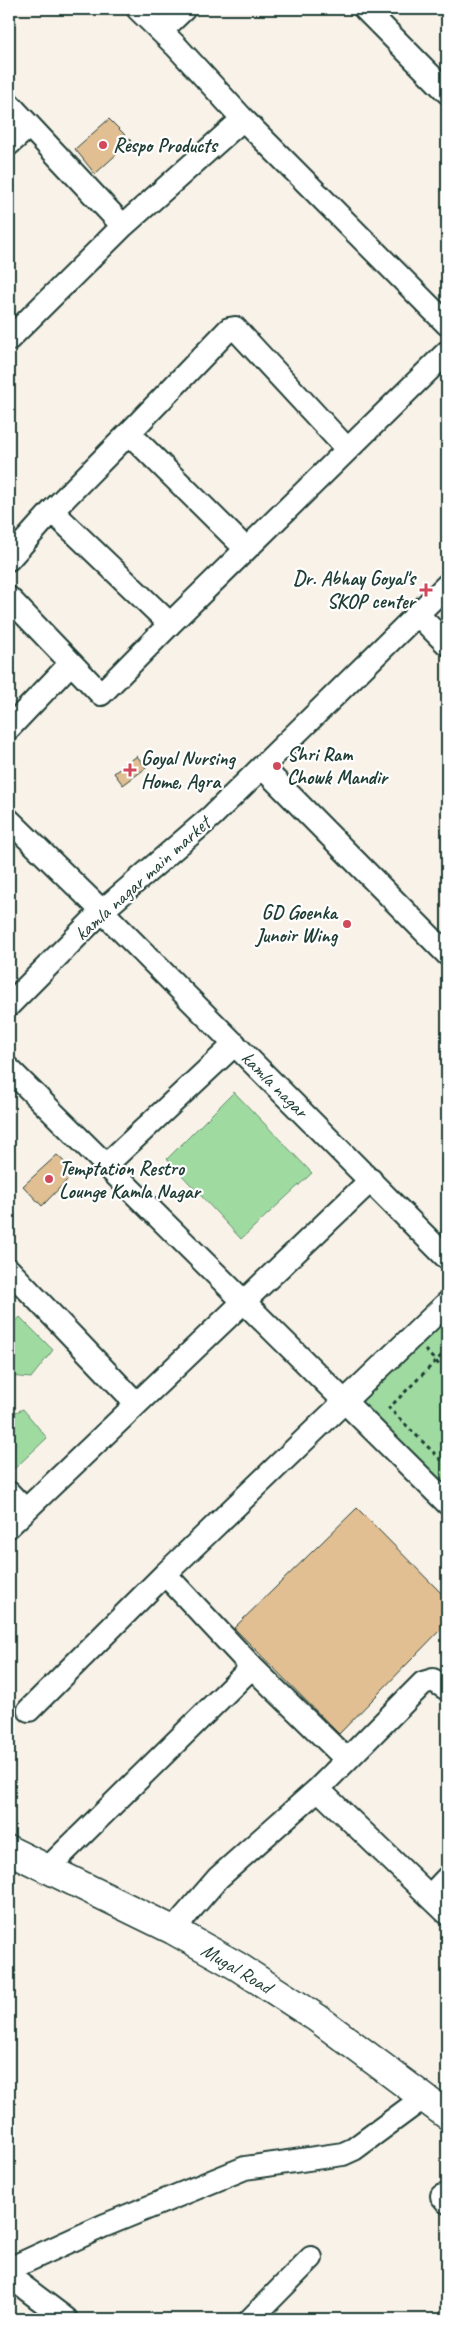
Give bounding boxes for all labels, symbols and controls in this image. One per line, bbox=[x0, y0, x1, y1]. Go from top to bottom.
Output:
place label: Respo Products bbox=[113, 133, 219, 158]
marker: Respo Products bbox=[97, 139, 109, 151]
place label: Dr. Abhay Goyal's SKOP center bbox=[293, 566, 418, 614]
marker: Dr. Abhay Goyal's SKOP center bbox=[419, 583, 433, 597]
place label: Shri Ram Chowk Mandir bbox=[287, 742, 390, 790]
place label: Goyal Nursing Home, Agra bbox=[141, 746, 237, 794]
marker: Shri Ram Chowk Mandir bbox=[271, 760, 283, 772]
marker: Goyal Nursing Home, Agra bbox=[123, 763, 137, 777]
street label: kamla nagar main market bbox=[69, 809, 218, 946]
place label: GD Goenka Junoir Wing bbox=[254, 900, 339, 948]
marker: GD Goenka Junoir Wing bbox=[341, 918, 353, 930]
street label: kamla nagar bbox=[236, 1046, 315, 1124]
place label: Temptation Restro Lounge Kamla Nagar bbox=[59, 1156, 202, 1204]
marker: Temptation Restro Lounge Kamla Nagar bbox=[43, 1173, 55, 1185]
street label: Mugal Road bbox=[197, 1937, 280, 2001]

